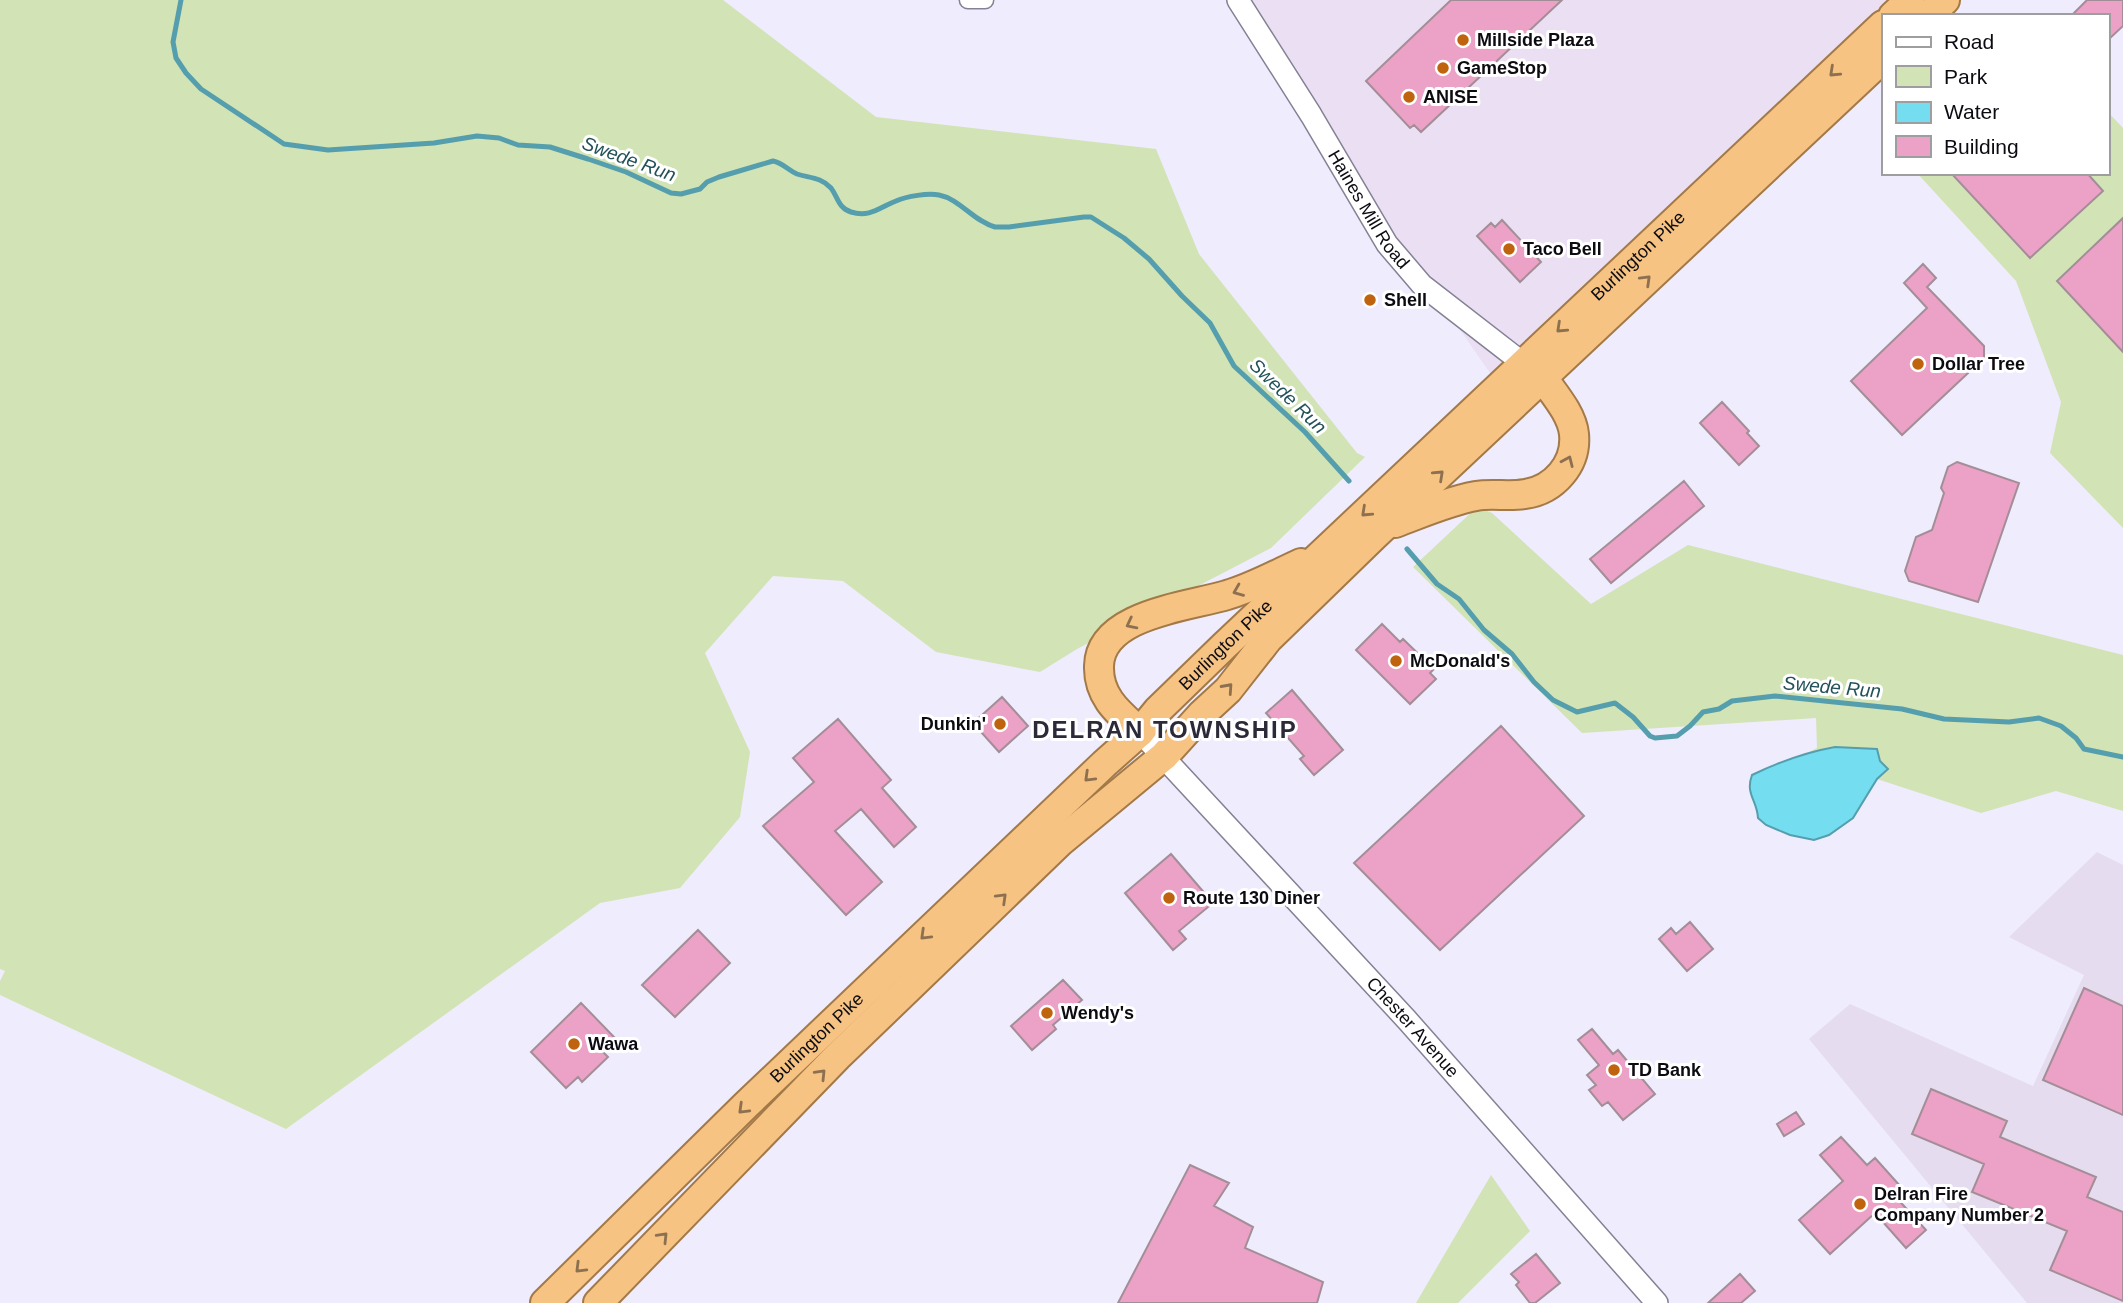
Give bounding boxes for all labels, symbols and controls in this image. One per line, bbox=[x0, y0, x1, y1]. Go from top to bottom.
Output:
legend bbox=[1882, 14, 2109, 175]
place label: Millside Plaza bbox=[1477, 30, 1595, 50]
text: Road bbox=[1944, 30, 1994, 53]
marker: Millside Plaza bbox=[1455, 32, 1471, 48]
place label: GameStop bbox=[1457, 58, 1547, 78]
marker: GameStop bbox=[1435, 60, 1451, 76]
one-way arrow bbox=[1829, 63, 1842, 76]
text: Park bbox=[1944, 65, 1988, 88]
place label: ANISE bbox=[1423, 87, 1478, 107]
marker: ANISE bbox=[1401, 89, 1417, 105]
text: Water bbox=[1944, 100, 1999, 123]
water label: Swede Run bbox=[579, 132, 679, 186]
text: Building bbox=[1944, 135, 2019, 158]
street label: Haines Mill Road bbox=[1324, 147, 1414, 273]
street label: Burlington Pike bbox=[1587, 207, 1689, 305]
place label: Taco Bell bbox=[1523, 239, 1602, 259]
marker: Taco Bell bbox=[1501, 241, 1517, 257]
one-way arrow bbox=[1638, 276, 1651, 289]
place label: Shell bbox=[1384, 290, 1427, 310]
marker: Shell bbox=[1362, 292, 1378, 308]
one-way arrow bbox=[1556, 320, 1569, 333]
water label: Swede Run bbox=[1245, 354, 1331, 438]
place label: Dollar Tree bbox=[1932, 354, 2025, 374]
marker: Dollar Tree bbox=[1910, 356, 1926, 372]
one-way arrow bbox=[1560, 456, 1574, 468]
one-way arrow bbox=[1431, 470, 1444, 483]
one-way arrow bbox=[1361, 504, 1374, 516]
one-way arrow bbox=[1233, 582, 1245, 596]
street label: Burlington Pike bbox=[1175, 596, 1276, 694]
one-way arrow bbox=[1126, 616, 1138, 630]
place label: McDonald's bbox=[1410, 651, 1510, 671]
marker: McDonald's bbox=[1388, 653, 1404, 669]
water label: Swede Run bbox=[1782, 672, 1882, 702]
one-way arrow bbox=[1219, 684, 1232, 697]
place label: Dunkin' bbox=[921, 714, 986, 734]
marker: Dunkin' bbox=[992, 716, 1008, 732]
district label: DELRAN TOWNSHIP bbox=[1032, 716, 1298, 743]
one-way arrow bbox=[1084, 769, 1097, 782]
place label: Route 130 Diner bbox=[1183, 888, 1320, 908]
marker: Route 130 Diner bbox=[1161, 890, 1177, 906]
one-way arrow bbox=[994, 894, 1007, 907]
one-way arrow bbox=[920, 926, 933, 939]
street label: Chester Avenue bbox=[1363, 973, 1463, 1081]
street label: Burlington Pike bbox=[766, 988, 868, 1087]
place label: Wendy's bbox=[1061, 1003, 1134, 1023]
marker: Wendy's bbox=[1039, 1005, 1055, 1021]
place label: Wawa bbox=[588, 1034, 639, 1054]
marker: Wawa bbox=[566, 1036, 582, 1052]
place label: TD Bank bbox=[1628, 1060, 1702, 1080]
marker: TD Bank bbox=[1606, 1062, 1622, 1078]
one-way arrow bbox=[813, 1069, 826, 1082]
one-way arrow bbox=[738, 1100, 751, 1113]
place label: Delran Fire Company Number 2 bbox=[1874, 1184, 2044, 1225]
marker: Delran Fire Company Number 2 bbox=[1852, 1196, 1868, 1212]
one-way arrow bbox=[654, 1232, 667, 1245]
one-way arrow bbox=[576, 1260, 589, 1273]

